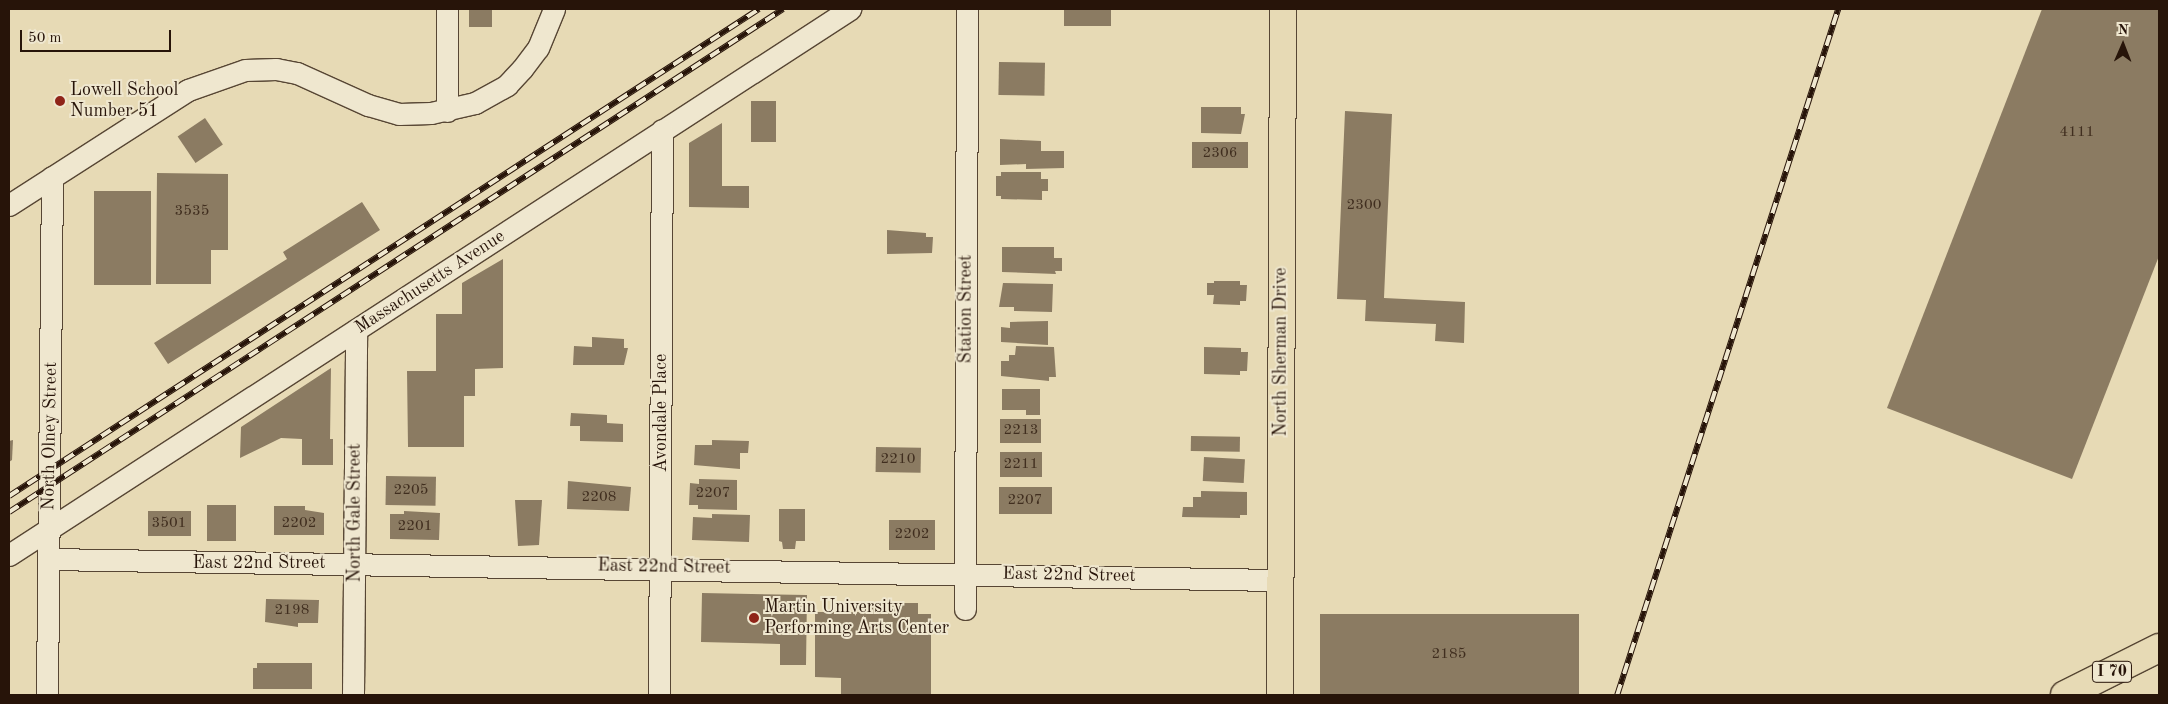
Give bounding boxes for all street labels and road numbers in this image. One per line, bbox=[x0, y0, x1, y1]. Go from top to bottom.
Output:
street label: Massachusetts Avenue bbox=[351, 225, 509, 339]
street label: Station Street bbox=[955, 255, 977, 363]
street label: North Sherman Drive bbox=[1270, 267, 1292, 437]
street label: Avondale Place bbox=[650, 354, 672, 472]
street label: North Olney Street bbox=[38, 361, 62, 511]
street label: North Gale Street bbox=[344, 443, 366, 583]
street label: East 22nd Street bbox=[192, 552, 326, 574]
street label: East 22nd Street bbox=[597, 555, 731, 579]
street label: East 22nd Street bbox=[1002, 563, 1136, 587]
road number: I 70 bbox=[2091, 659, 2133, 686]

